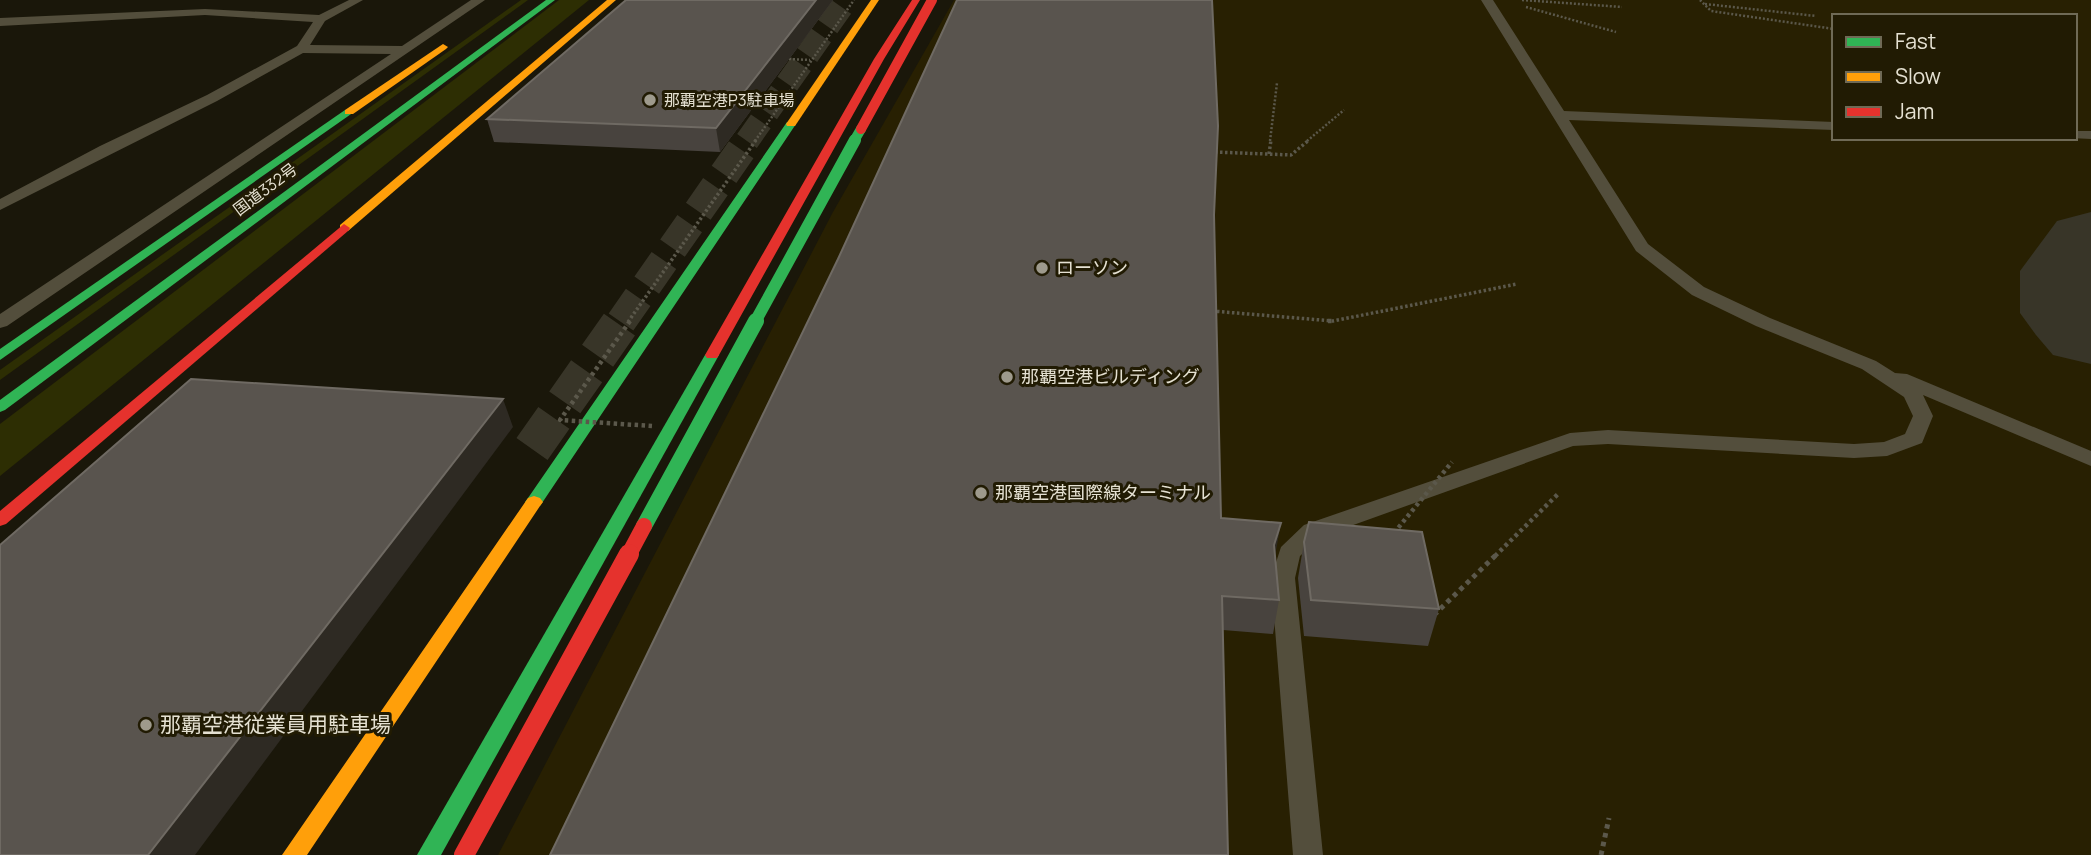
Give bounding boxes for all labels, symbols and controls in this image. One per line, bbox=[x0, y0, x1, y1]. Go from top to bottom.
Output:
legend bbox=[1832, 14, 2077, 140]
text: Fast bbox=[1895, 27, 1936, 55]
text: Slow bbox=[1895, 62, 1941, 90]
place label: 那覇空港P3駐車場 bbox=[664, 89, 795, 111]
marker: 那覇空港P3駐車場 bbox=[642, 92, 658, 108]
text: Jam bbox=[1895, 97, 1934, 125]
street label: 国道332号 bbox=[228, 158, 302, 220]
place label: ローソン bbox=[1056, 255, 1128, 279]
marker: ローソン bbox=[1034, 260, 1050, 276]
place label: 那覇空港ビルディング bbox=[1021, 364, 1200, 388]
marker: 那覇空港ビルディング bbox=[999, 369, 1015, 385]
place label: 那覇空港国際線ターミナル bbox=[995, 480, 1211, 504]
marker: 那覇空港国際線ターミナル bbox=[973, 485, 989, 501]
place label: 那覇空港従業員用駐車場 bbox=[160, 710, 391, 738]
marker: 那覇空港従業員用駐車場 bbox=[138, 717, 154, 733]

